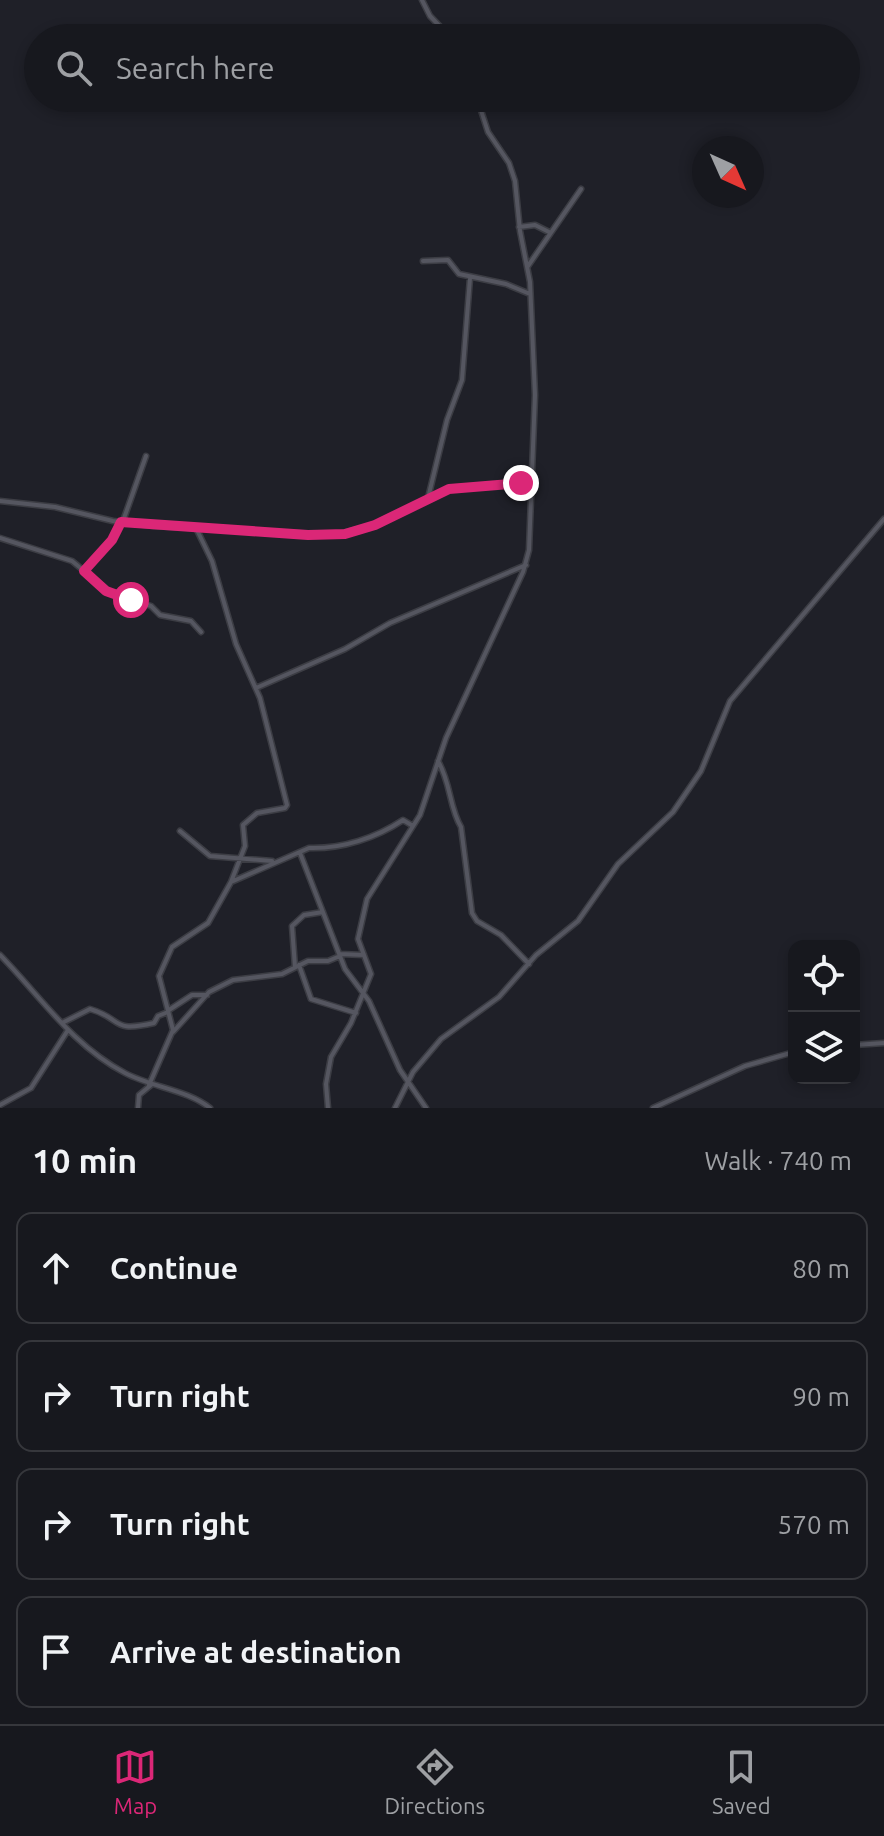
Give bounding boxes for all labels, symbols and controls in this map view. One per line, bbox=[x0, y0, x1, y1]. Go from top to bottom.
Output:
search box bbox=[24, 24, 860, 112]
icon: search bbox=[52, 46, 96, 90]
text: Search here bbox=[116, 51, 275, 85]
north arrow bbox=[692, 136, 764, 208]
route end bbox=[503, 465, 539, 501]
route start bbox=[113, 582, 149, 618]
map controls bbox=[788, 940, 860, 1084]
button: locate bbox=[788, 940, 860, 1012]
button: layers bbox=[788, 1012, 860, 1084]
text: 10 min bbox=[32, 1141, 137, 1179]
text: Walk · 740 m bbox=[704, 1146, 852, 1175]
icon: ahead bbox=[34, 1246, 78, 1290]
text: Continue bbox=[110, 1251, 238, 1285]
text: 80 m bbox=[792, 1254, 850, 1283]
icon: right bbox=[34, 1374, 78, 1418]
text: Turn right bbox=[110, 1379, 250, 1413]
text: 90 m bbox=[792, 1382, 850, 1411]
icon: right bbox=[34, 1502, 78, 1546]
text: Turn right bbox=[110, 1507, 250, 1541]
text: 570 m bbox=[778, 1510, 850, 1539]
icon: arrive bbox=[34, 1630, 78, 1674]
text: Arrive at destination bbox=[110, 1635, 402, 1669]
tab: Map bbox=[113, 1745, 157, 1818]
tab: Directions bbox=[384, 1745, 485, 1818]
tab: Saved bbox=[712, 1745, 771, 1818]

